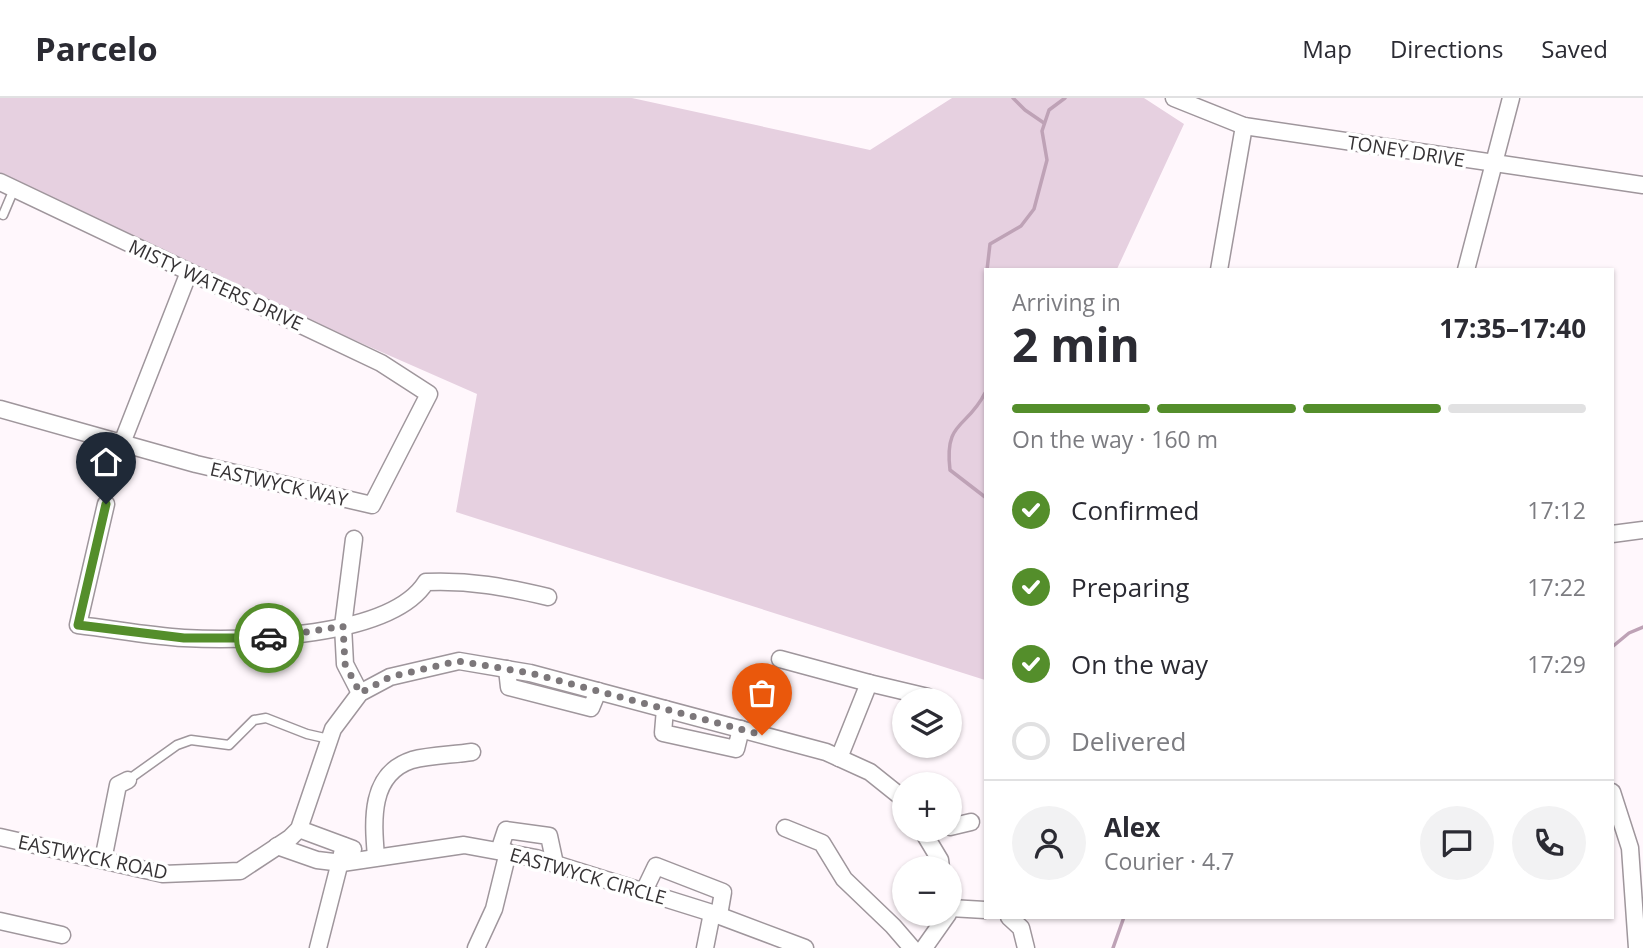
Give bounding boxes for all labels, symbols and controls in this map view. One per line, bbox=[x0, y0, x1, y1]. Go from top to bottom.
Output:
text: Parcelo bbox=[35, 26, 158, 71]
text: Map bbox=[1302, 32, 1352, 65]
text: Directions bbox=[1390, 32, 1503, 65]
text: Saved bbox=[1541, 32, 1608, 65]
street label: TONEY DRIVE bbox=[1346, 129, 1466, 173]
street label: MISTY WATERS DRIVE bbox=[125, 233, 307, 337]
text: Arriving in bbox=[1012, 286, 1121, 318]
text: 17:35–17:40 bbox=[1439, 310, 1586, 346]
text: 2 min bbox=[1012, 313, 1140, 375]
text: On the way · 160 m bbox=[1012, 423, 1218, 455]
pin bbox=[76, 432, 136, 504]
icon: home bbox=[87, 443, 125, 481]
street label: EASTWYCK WAY bbox=[208, 456, 351, 513]
icon: check bbox=[1012, 491, 1050, 529]
text: Confirmed bbox=[1071, 492, 1199, 528]
text: 17:12 bbox=[1527, 494, 1586, 526]
icon: check bbox=[1012, 568, 1050, 606]
text: Preparing bbox=[1071, 569, 1189, 605]
text: 17:22 bbox=[1527, 571, 1586, 603]
courier bbox=[234, 603, 304, 673]
icon: car bbox=[250, 619, 288, 657]
icon: check bbox=[1012, 645, 1050, 683]
text: On the way bbox=[1071, 646, 1208, 682]
text: 17:29 bbox=[1527, 648, 1586, 680]
pin bbox=[732, 663, 792, 735]
icon: bag bbox=[743, 674, 781, 712]
map controls bbox=[892, 688, 962, 926]
button: layers bbox=[892, 688, 962, 758]
text: Delivered bbox=[1071, 723, 1186, 759]
button: + bbox=[892, 772, 962, 842]
button: person bbox=[1012, 806, 1086, 880]
button: chat bbox=[1420, 806, 1494, 880]
button: phone bbox=[1512, 806, 1586, 880]
text: Alex bbox=[1104, 809, 1160, 845]
street label: EASTWYCK ROAD bbox=[16, 828, 170, 886]
street label: EASTWYCK CIRCLE bbox=[507, 841, 669, 911]
text: Courier · 4.7 bbox=[1104, 845, 1234, 877]
button: − bbox=[892, 856, 962, 926]

